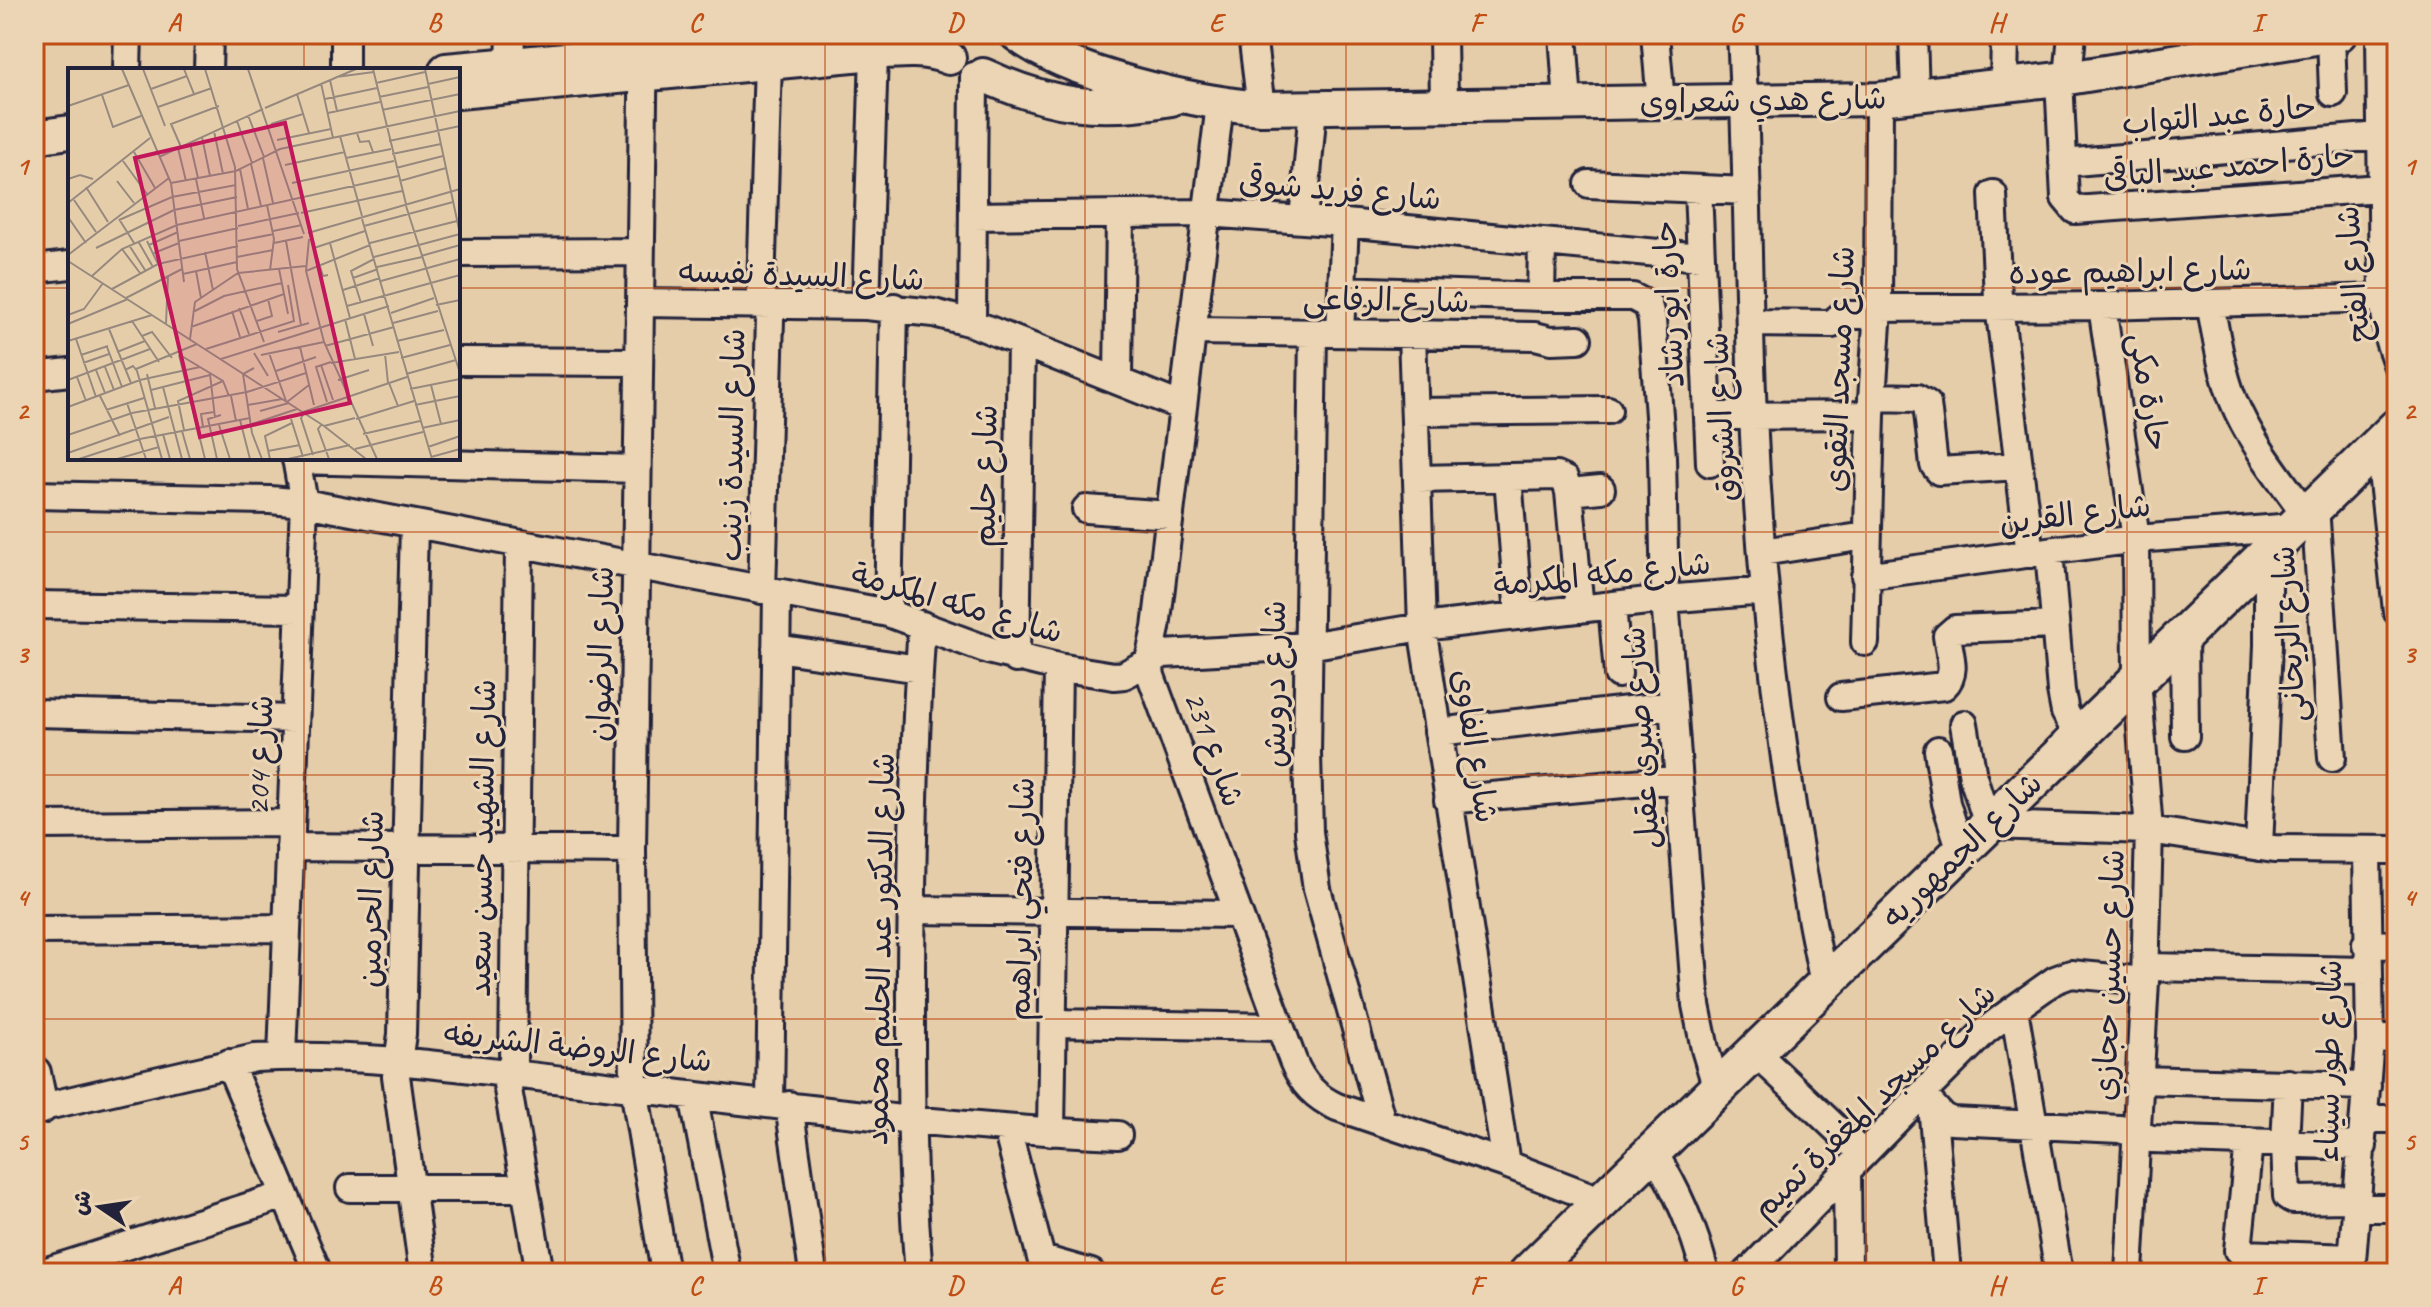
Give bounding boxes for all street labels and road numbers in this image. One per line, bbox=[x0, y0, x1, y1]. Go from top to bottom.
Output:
street label: شارع هدي شعراوى bbox=[1639, 77, 1887, 125]
street label: حارة عبد التواب bbox=[2120, 86, 2318, 144]
street label: حارة احمد عبد الباقى bbox=[2102, 135, 2356, 197]
street label: شارع فريد شوقى bbox=[1237, 161, 1443, 221]
street label: شارع الفتح bbox=[2327, 204, 2381, 344]
street label: حارة ابو رشاد bbox=[1644, 219, 1694, 389]
street label: شارع مسجد التقوى bbox=[1814, 245, 1866, 493]
street label: شارع ابراهيم عوده bbox=[2008, 248, 2252, 297]
street label: شارع السيدة نفيسه bbox=[677, 250, 925, 302]
street label: شارع الرفاعى bbox=[1302, 278, 1470, 324]
street label: شارع السيدة زينب bbox=[709, 328, 757, 562]
street label: حارة مكى bbox=[2119, 330, 2179, 454]
street label: شارع الشروق bbox=[1696, 331, 1748, 503]
street label: شارع حليم bbox=[963, 404, 1010, 548]
street label: شارع القرين bbox=[1997, 484, 2153, 546]
street label: شارع مكه المكرمة bbox=[1491, 542, 1713, 608]
street label: شارع الريحانى bbox=[2262, 544, 2318, 724]
street label: شارع مكه المكرمة bbox=[846, 553, 1068, 655]
street label: شارع الرضوان bbox=[579, 566, 625, 742]
street label: شارع درويش bbox=[1254, 600, 1297, 768]
street label: شارع صبرى عقيل bbox=[1613, 625, 1671, 851]
street label: شارع الفاوى bbox=[1441, 666, 1507, 826]
street label: شارع الشهيد حسن سعيد bbox=[459, 679, 507, 997]
street label: شارع 231 bbox=[1172, 686, 1254, 813]
street label: شارع 204 bbox=[237, 694, 285, 816]
street label: شارع الدكتور عبد الحليم محمود bbox=[856, 752, 907, 1146]
street label: شارع الجمهوريه bbox=[1873, 763, 2052, 938]
street label: شارع فتحي ابراهيم bbox=[998, 777, 1051, 1021]
street label: شارع الحرمين bbox=[349, 810, 395, 988]
street label: شارع حسين حجازي bbox=[2084, 848, 2136, 1102]
street label: شارع طور سيناء bbox=[2307, 959, 2353, 1163]
street label: شارع مسجد المغفرة تميم bbox=[1743, 974, 2007, 1230]
street label: شارع الروضة الشريفه bbox=[442, 1013, 714, 1083]

